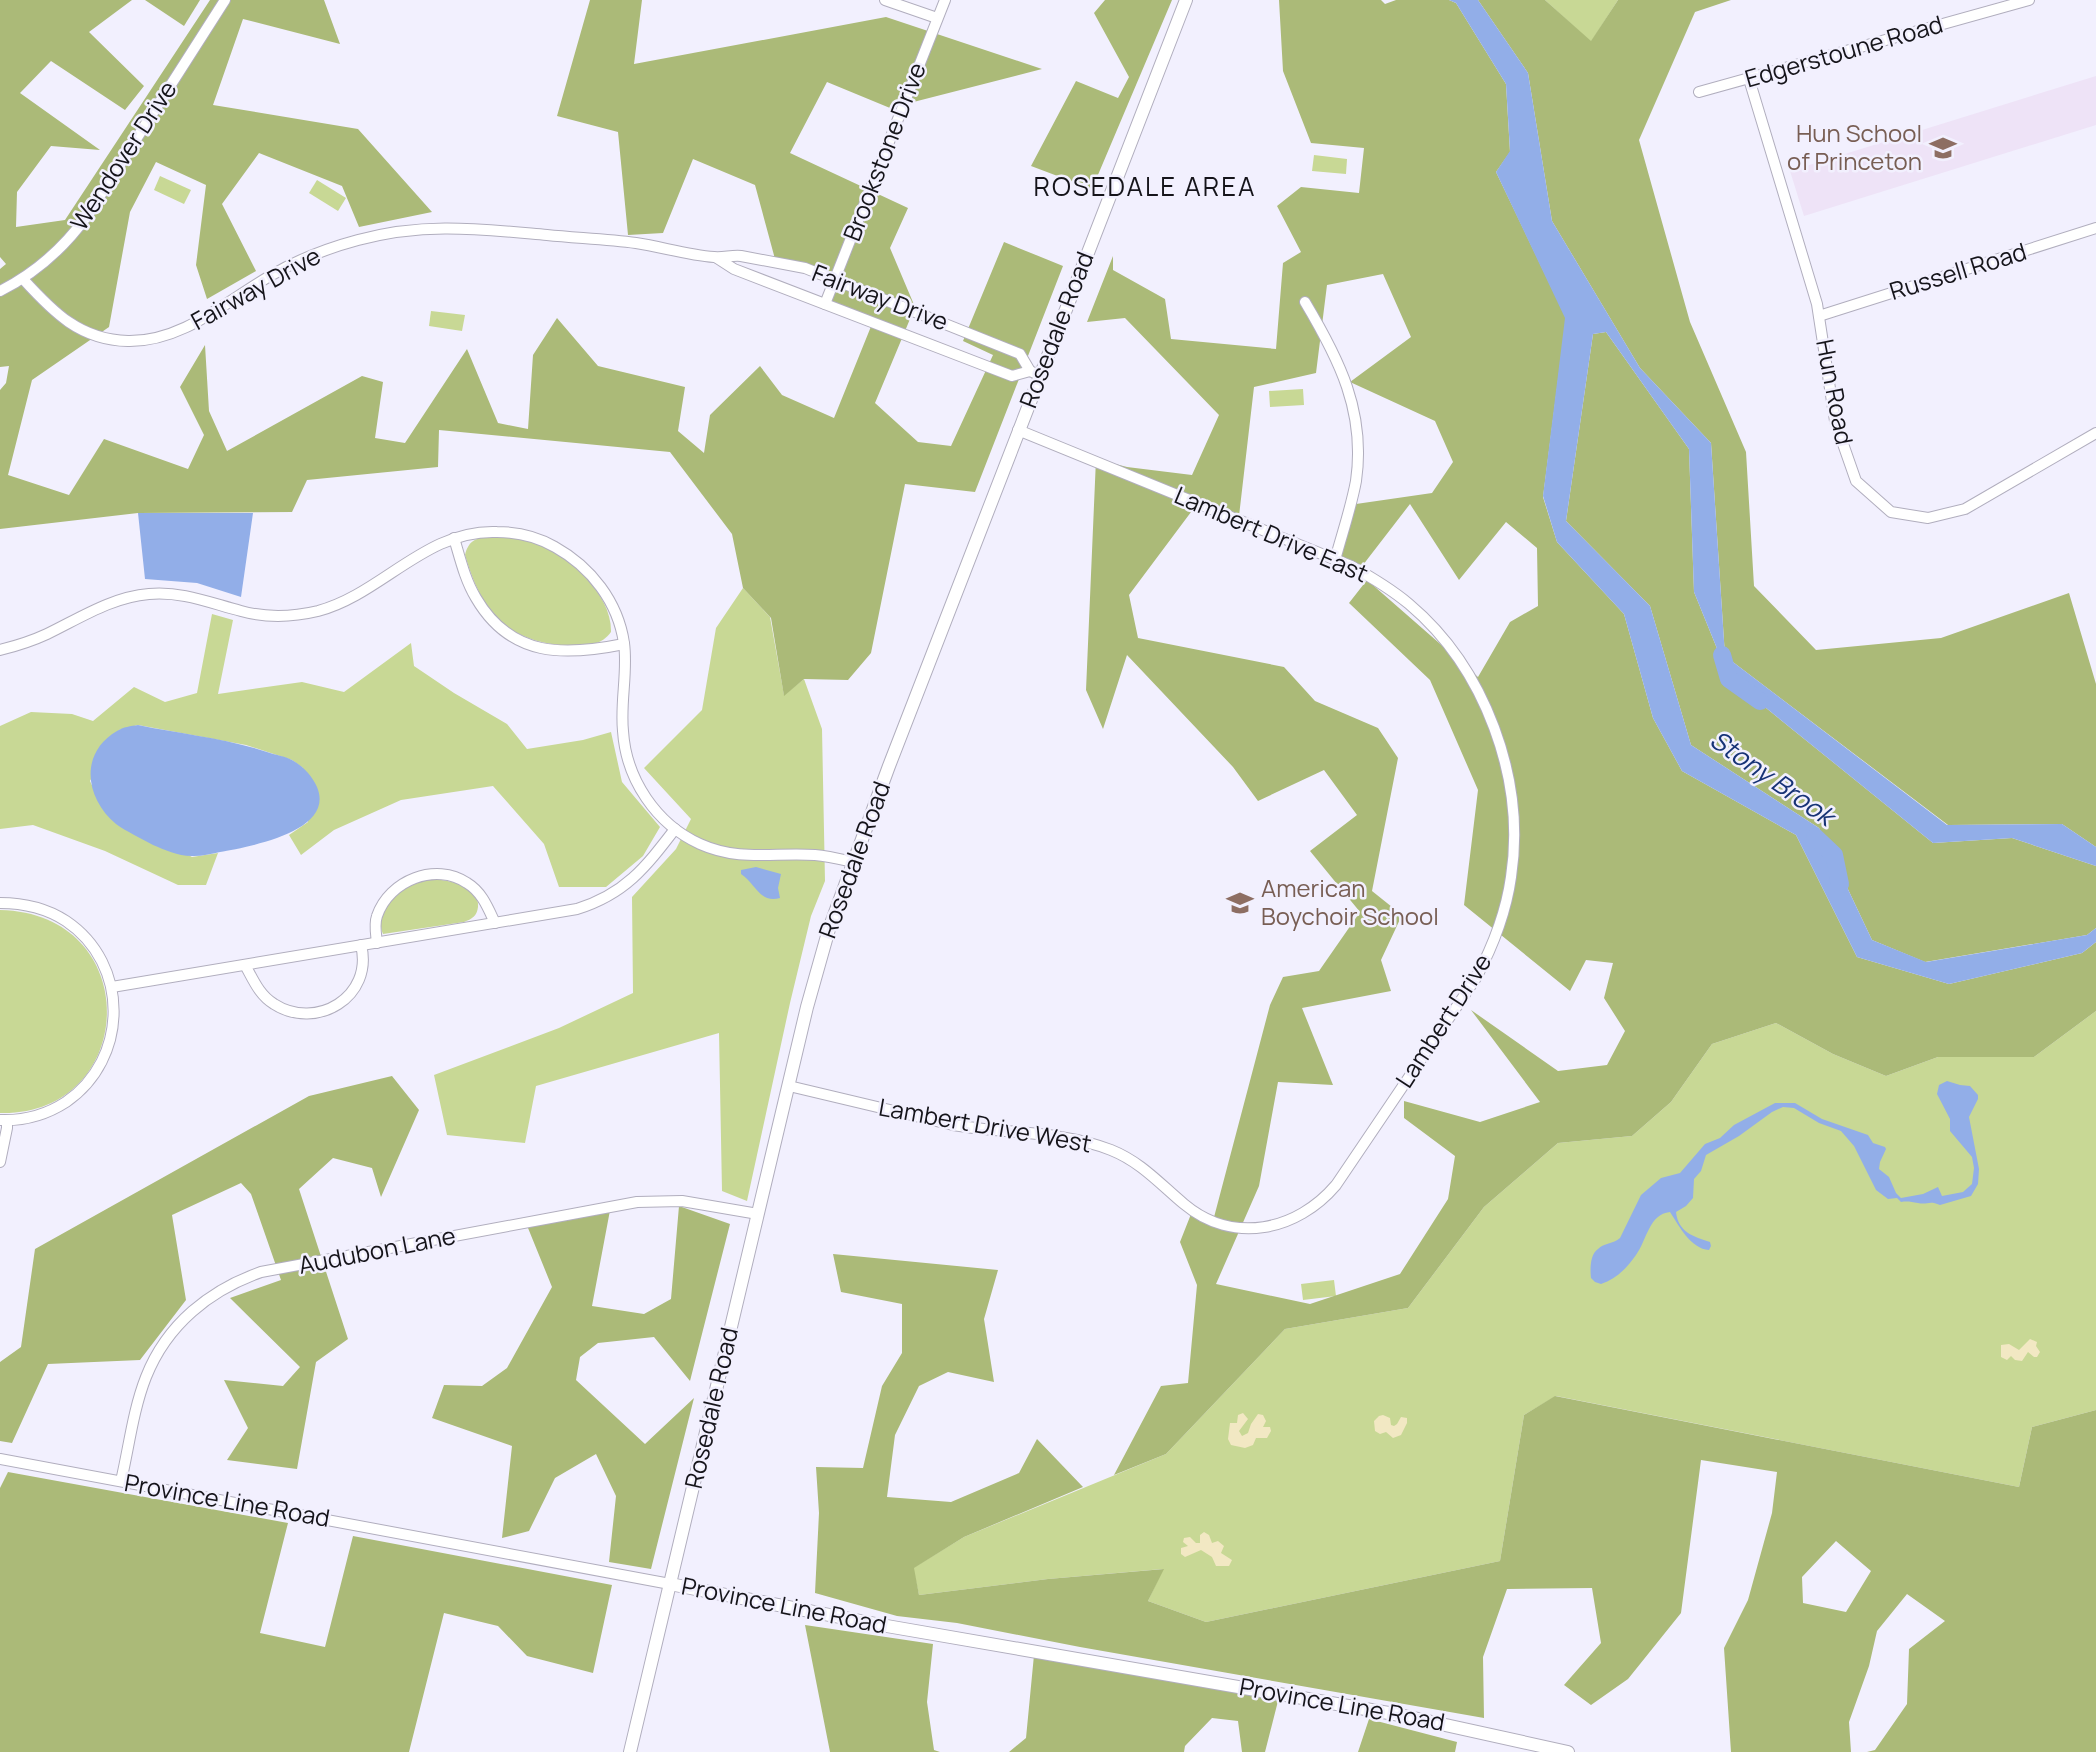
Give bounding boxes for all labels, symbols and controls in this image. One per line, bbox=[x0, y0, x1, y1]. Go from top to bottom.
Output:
street label: Edgerstoune Road bbox=[1741, 7, 1946, 95]
street label: Brookstone Drive bbox=[834, 58, 933, 245]
street label: Wendover Drive bbox=[62, 74, 183, 236]
place label: Hun School of Princeton bbox=[1787, 116, 1922, 177]
school or university icon: Hun School of Princeton bbox=[1928, 133, 1958, 163]
district label: ROSEDALE AREA bbox=[1034, 168, 1256, 204]
street label: Russell Road bbox=[1885, 234, 2030, 307]
street label: Fairway Drive bbox=[185, 239, 326, 337]
street label: Rosedale Road bbox=[1011, 247, 1101, 412]
street label: Fairway Drive bbox=[808, 256, 953, 338]
street label: Hun Road bbox=[1809, 336, 1862, 447]
street label: Lambert Drive East bbox=[1170, 478, 1373, 589]
water label: Stony Brook bbox=[1703, 721, 1845, 836]
street label: Rosedale Road bbox=[810, 776, 897, 943]
place label: American Boychoir School bbox=[1261, 871, 1439, 932]
school or university icon: American Boychoir School bbox=[1225, 888, 1255, 918]
street label: Lambert Drive bbox=[1387, 947, 1498, 1093]
street label: Lambert Drive West bbox=[876, 1090, 1094, 1159]
street label: Audubon Lane bbox=[295, 1218, 458, 1281]
street label: Rosedale Road bbox=[676, 1324, 745, 1492]
street label: Province Line Road bbox=[122, 1465, 333, 1534]
street label: Province Line Road bbox=[679, 1568, 890, 1641]
street label: Province Line Road bbox=[1237, 1669, 1448, 1738]

